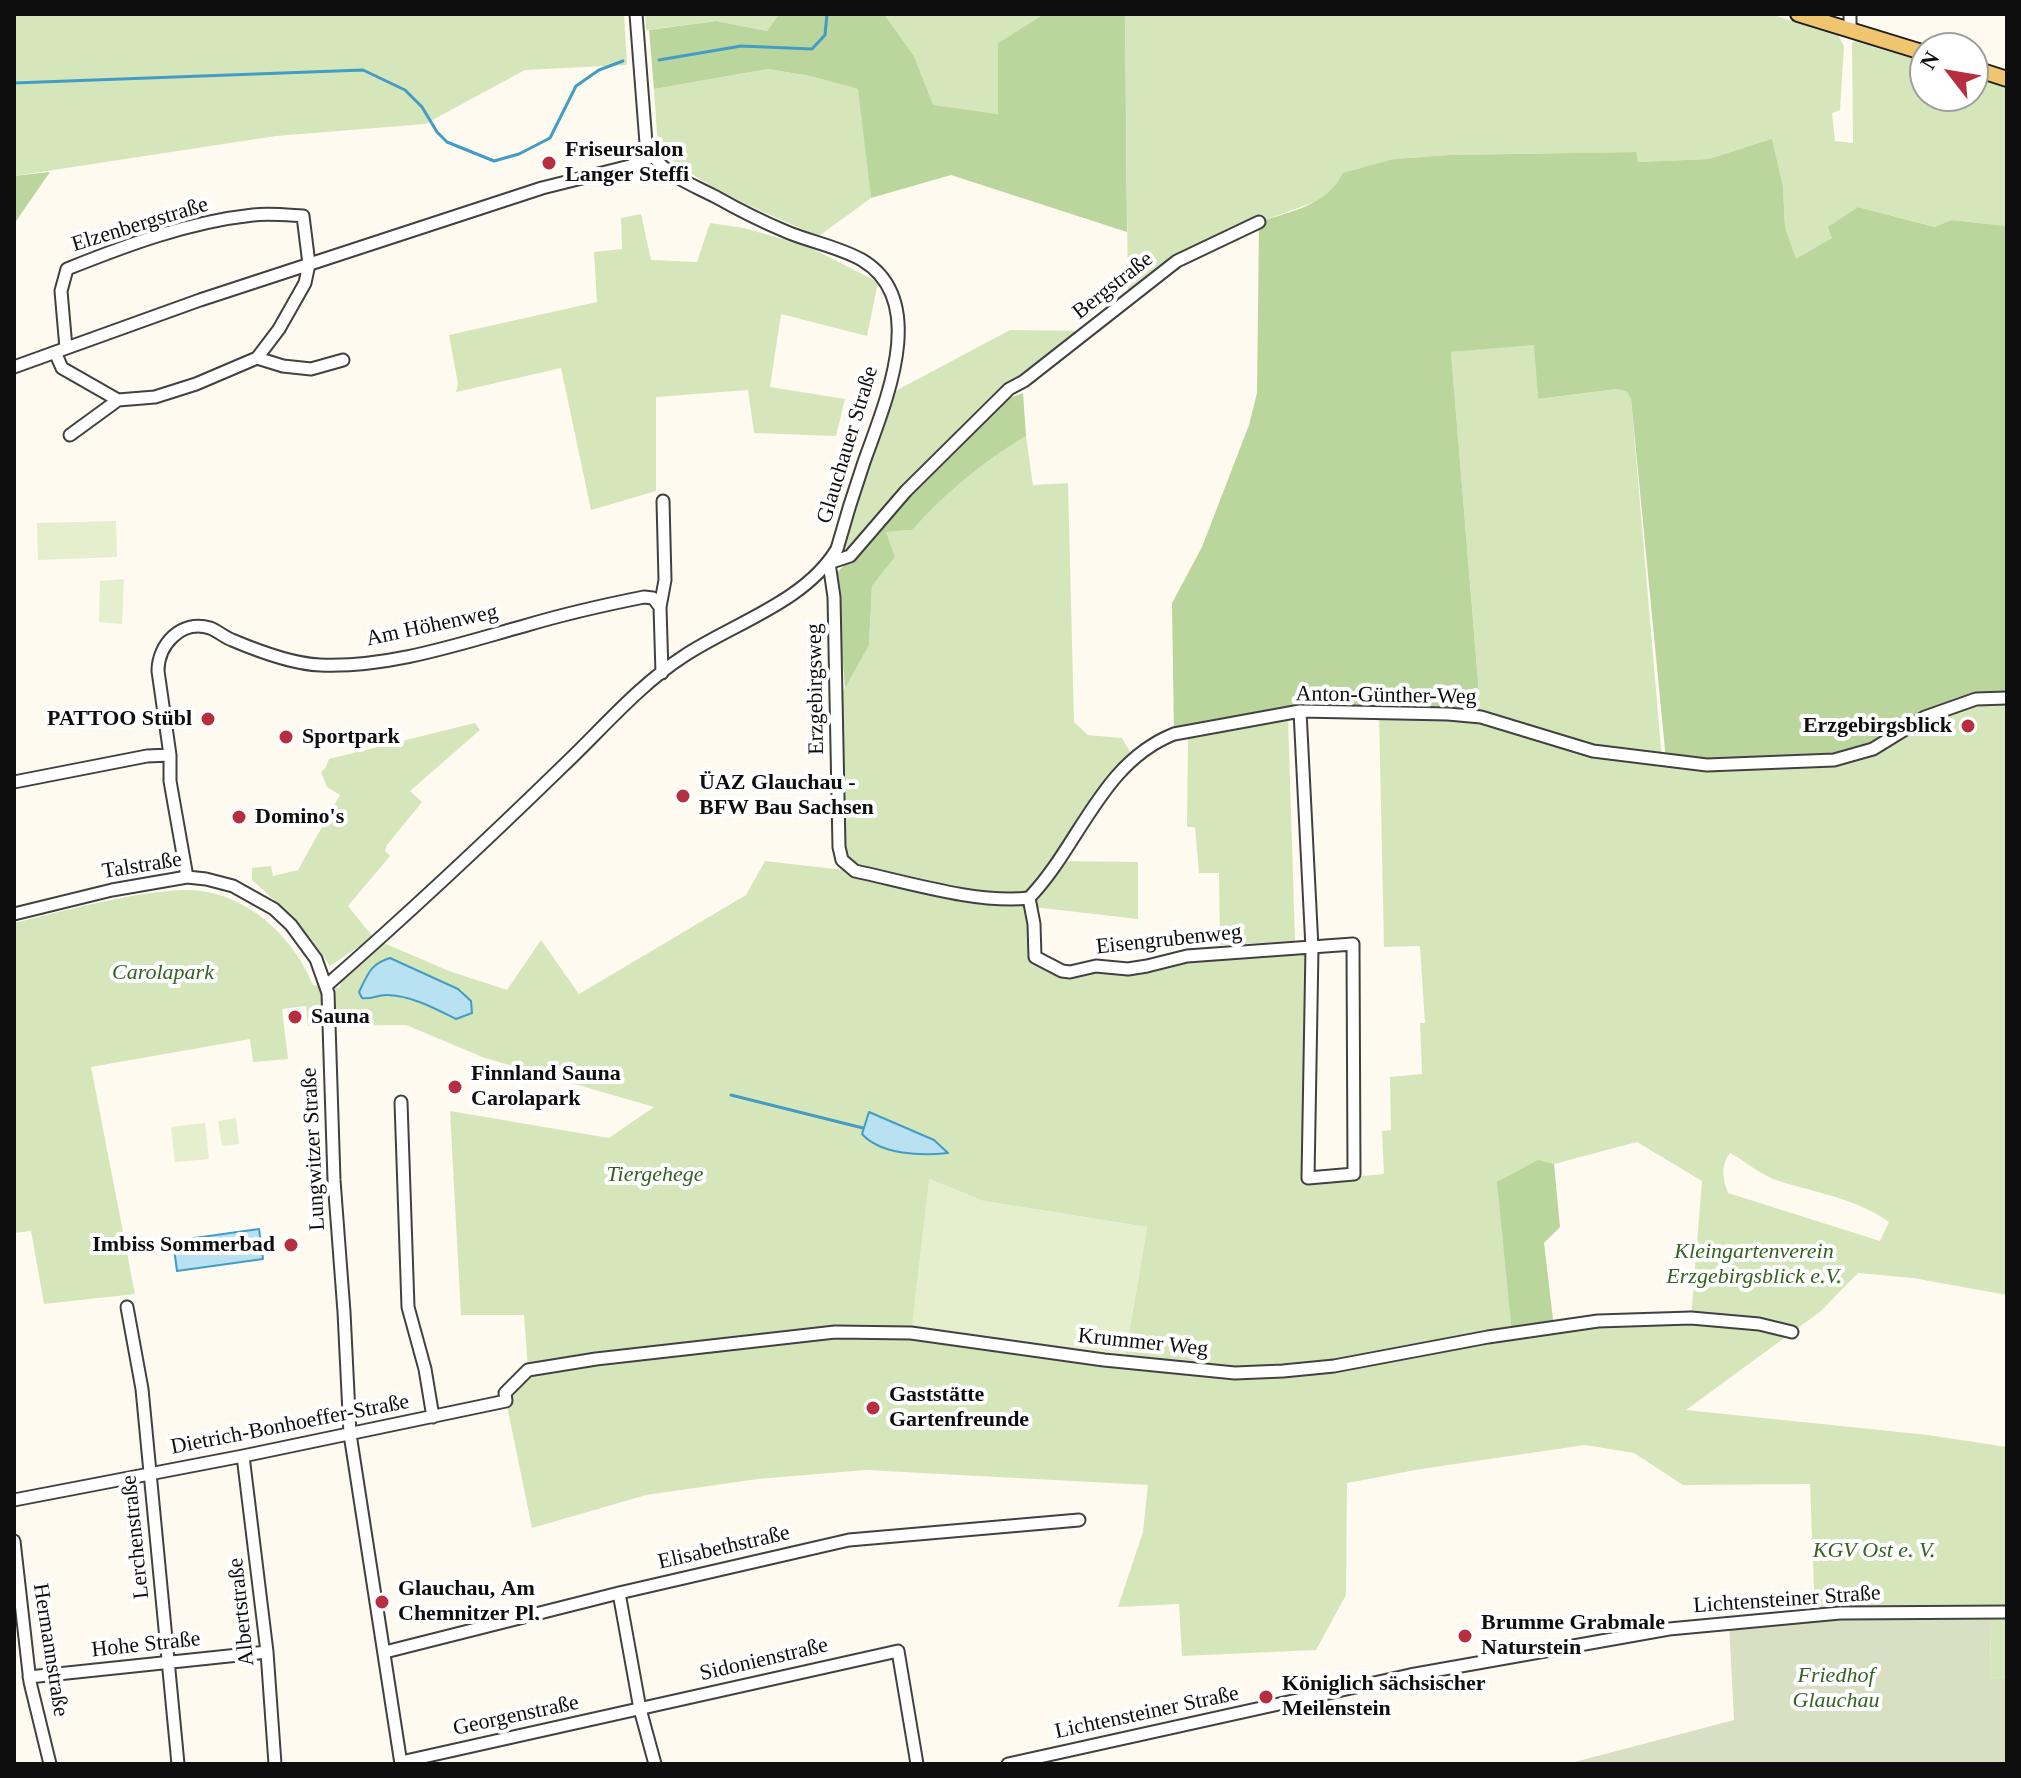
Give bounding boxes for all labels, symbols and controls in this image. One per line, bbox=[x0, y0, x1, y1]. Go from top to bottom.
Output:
north arrow bbox=[1909, 32, 1989, 112]
text: N bbox=[1915, 47, 1945, 74]
place label: Friseursalon Langer Steffi bbox=[565, 137, 689, 188]
marker: Friseursalon Langer Steffi bbox=[540, 154, 558, 172]
street label: Elzenbergstraße bbox=[69, 192, 211, 258]
street label: Bergstraße bbox=[1067, 246, 1159, 326]
street label: Glauchauer Straße bbox=[812, 363, 884, 527]
street label: Am Höhenweg bbox=[364, 599, 500, 653]
street label: Erzgebirgsweg bbox=[802, 623, 830, 755]
street label: Anton-Günther-Weg bbox=[1295, 681, 1477, 711]
place label: PATTOO Stübl bbox=[47, 706, 192, 732]
marker: PATTOO Stübl bbox=[199, 710, 217, 728]
place label: Erzgebirgsblick bbox=[1803, 713, 1952, 739]
marker: Erzgebirgsblick bbox=[1959, 717, 1977, 735]
place label: Sportpark bbox=[302, 724, 400, 750]
marker: Sportpark bbox=[277, 728, 295, 746]
place label: ÜAZ Glauchau - BFW Bau Sachsen bbox=[699, 770, 874, 822]
marker: ÜAZ Glauchau - BFW Bau Sachsen bbox=[674, 787, 692, 805]
place label: Domino's bbox=[255, 804, 344, 830]
marker: Domino's bbox=[230, 808, 248, 826]
street label: Talstraße bbox=[100, 847, 184, 885]
street label: Eisengrubenweg bbox=[1095, 919, 1243, 961]
park label: Carolapark bbox=[112, 960, 214, 986]
place label: Sauna bbox=[311, 1004, 370, 1030]
marker: Sauna bbox=[286, 1008, 304, 1026]
place label: Finnland Sauna Carolapark bbox=[471, 1061, 621, 1112]
street label: Lungwitzer Straße bbox=[297, 1067, 331, 1231]
marker: Finnland Sauna Carolapark bbox=[446, 1078, 464, 1096]
park label: Tiergehege bbox=[607, 1162, 703, 1188]
place label: Imbiss Sommerbad bbox=[92, 1232, 275, 1258]
marker: Imbiss Sommerbad bbox=[282, 1236, 300, 1254]
park label: Kleingartenverein Erzgebirgsblick e.V. bbox=[1666, 1239, 1842, 1290]
street label: Krummer Weg bbox=[1077, 1323, 1209, 1363]
place label: Gaststätte Gartenfreunde bbox=[889, 1382, 1029, 1434]
street label: Dietrich-Bonhoeffer-Straße bbox=[169, 1389, 411, 1461]
marker: Gaststätte Gartenfreunde bbox=[864, 1399, 882, 1417]
street label: Lerchenstraße bbox=[116, 1474, 156, 1600]
street label: Elisabethstraße bbox=[656, 1520, 792, 1576]
park label: KGV Ost e. V. bbox=[1813, 1538, 1935, 1564]
street label: Albertstraße bbox=[223, 1557, 261, 1667]
place label: Glauchau, Am Chemnitzer Pl. bbox=[398, 1576, 540, 1628]
street label: Lichtensteiner Straße bbox=[1693, 1580, 1881, 1620]
street label: Hermannstraße bbox=[26, 1582, 74, 1718]
marker: Glauchau, Am Chemnitzer Pl. bbox=[373, 1593, 391, 1611]
place label: Brumme Grabmale Naturstein bbox=[1481, 1610, 1665, 1662]
street label: Hohe Straße bbox=[90, 1626, 202, 1664]
marker: Brumme Grabmale Naturstein bbox=[1456, 1627, 1474, 1645]
street label: Sidonienstraße bbox=[697, 1632, 831, 1688]
park label: Friedhof Glauchau bbox=[1793, 1663, 1879, 1714]
place label: Königlich sächsischer Meilenstein bbox=[1282, 1671, 1486, 1722]
street label: Lichtensteiner Straße bbox=[1053, 1681, 1241, 1745]
marker: Königlich sächsischer Meilenstein bbox=[1257, 1688, 1275, 1706]
street label: Georgenstraße bbox=[451, 1690, 581, 1742]

